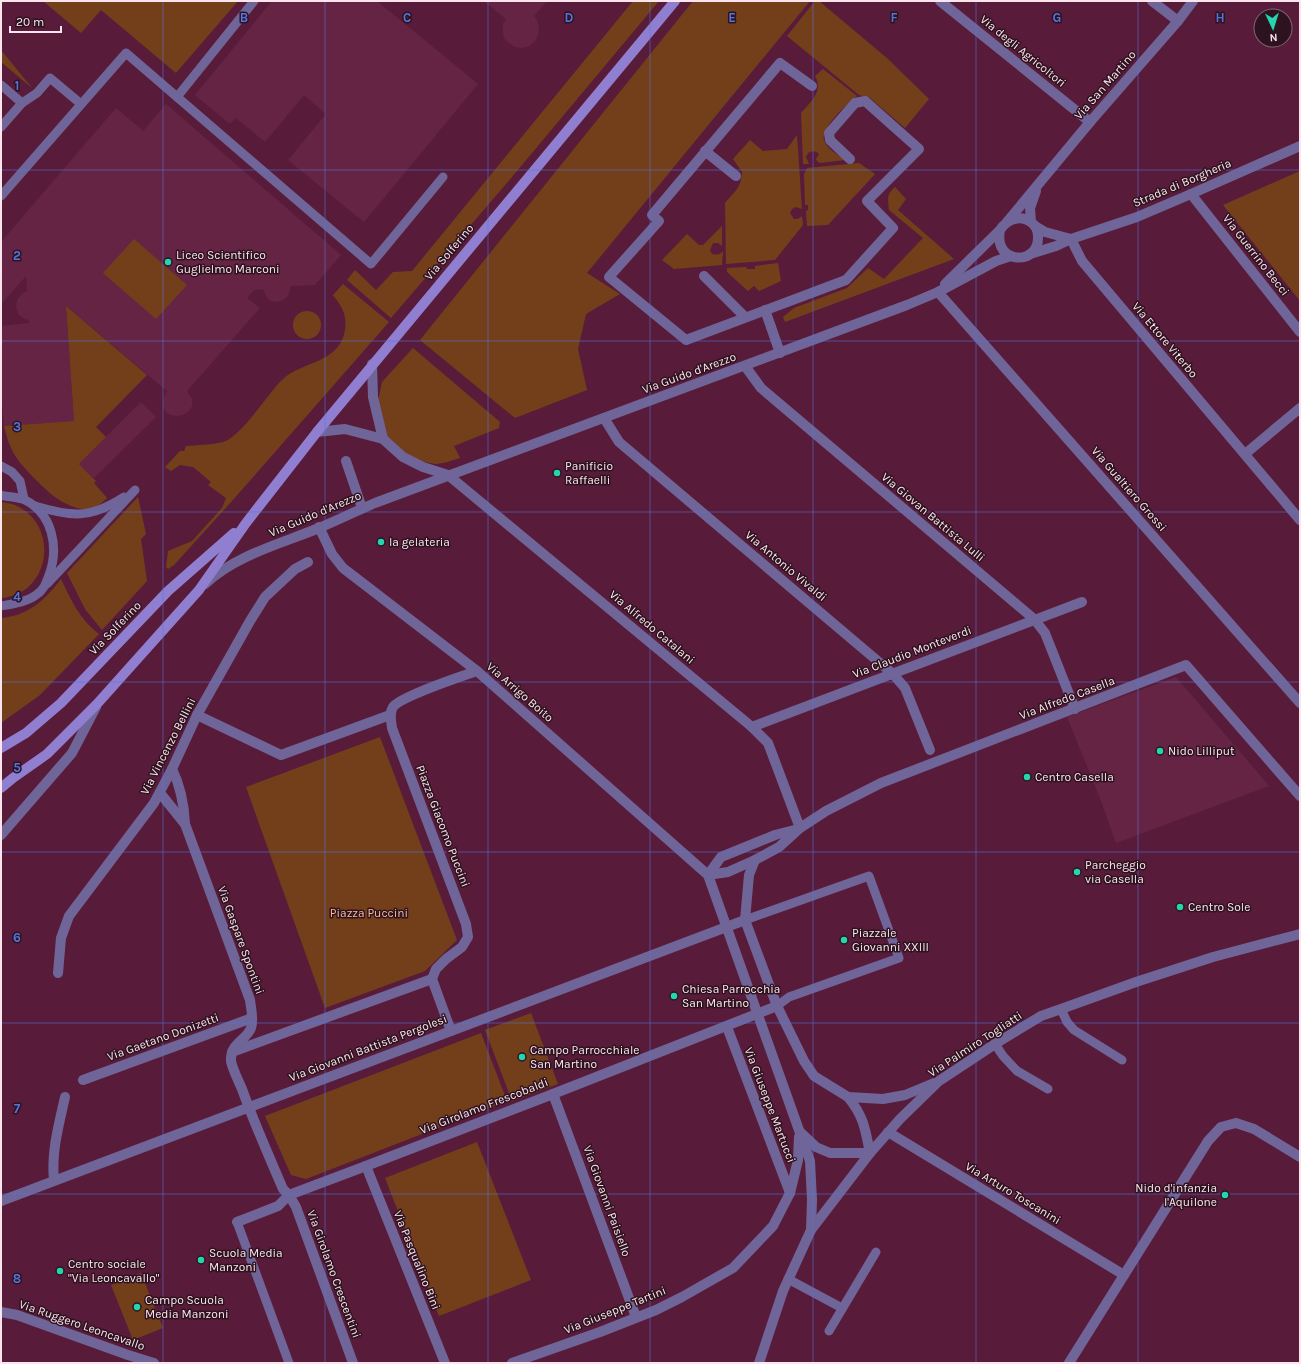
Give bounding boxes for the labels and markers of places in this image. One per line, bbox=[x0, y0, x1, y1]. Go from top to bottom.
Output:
place label: Liceo Scientifico Guglielmo Marconi bbox=[176, 248, 280, 276]
marker: Liceo Scientifico Guglielmo Marconi bbox=[163, 257, 173, 267]
place label: Panificio Raffaelli bbox=[565, 459, 613, 487]
marker: Panificio Raffaelli bbox=[552, 468, 562, 478]
place label: la gelateria bbox=[389, 535, 450, 549]
marker: la gelateria bbox=[376, 537, 386, 547]
place label: Nido Lilliput bbox=[1168, 744, 1235, 758]
marker: Nido Lilliput bbox=[1155, 746, 1165, 756]
place label: Centro Casella bbox=[1035, 770, 1114, 784]
marker: Centro Casella bbox=[1022, 772, 1032, 782]
place label: Parcheggio via Casella bbox=[1085, 858, 1146, 886]
marker: Parcheggio via Casella bbox=[1072, 867, 1082, 877]
place label: Centro Sole bbox=[1188, 900, 1250, 914]
marker: Centro Sole bbox=[1175, 902, 1185, 912]
place label: Piazzale Giovanni XXIII bbox=[852, 926, 929, 954]
marker: Piazzale Giovanni XXIII bbox=[839, 935, 849, 945]
place label: Chiesa Parrocchia San Martino bbox=[682, 982, 780, 1010]
marker: Chiesa Parrocchia San Martino bbox=[669, 991, 679, 1001]
place label: Campo Parrocchiale San Martino bbox=[530, 1043, 639, 1071]
marker: Campo Parrocchiale San Martino bbox=[517, 1052, 527, 1062]
place label: Nido d'infanzia l'Aquilone bbox=[1135, 1181, 1217, 1209]
marker: Nido d'infanzia l'Aquilone bbox=[1220, 1190, 1230, 1200]
place label: Scuola Media Manzoni bbox=[209, 1246, 283, 1274]
marker: Scuola Media Manzoni bbox=[196, 1255, 206, 1265]
place label: Centro sociale "Via Leoncavallo" bbox=[68, 1257, 160, 1285]
marker: Centro sociale "Via Leoncavallo" bbox=[55, 1266, 65, 1276]
place label: Campo Scuola Media Manzoni bbox=[145, 1293, 229, 1321]
marker: Campo Scuola Media Manzoni bbox=[132, 1302, 142, 1312]

